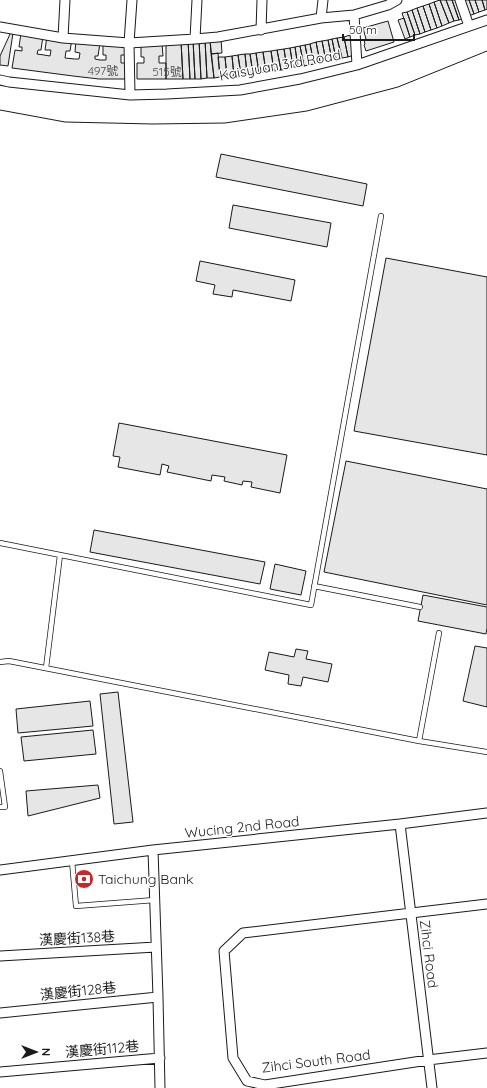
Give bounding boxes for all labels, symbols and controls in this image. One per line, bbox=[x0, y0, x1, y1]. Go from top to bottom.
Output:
scale bar bbox=[343, 16, 414, 42]
text: 50 m bbox=[349, 22, 377, 37]
street label: Kaisyuan 3rd Road bbox=[218, 45, 342, 85]
house number: 497號 bbox=[88, 63, 118, 78]
house number: 515號 bbox=[152, 64, 182, 79]
street label: Wucing 2nd Road bbox=[184, 812, 300, 842]
bank icon: Taichung Bank bbox=[73, 868, 95, 890]
place label: Taichung Bank bbox=[98, 870, 194, 888]
street label: Zihci Road bbox=[416, 919, 442, 989]
street label: 漢慶街138巷 bbox=[39, 927, 115, 949]
street label: 漢慶街128巷 bbox=[39, 978, 117, 1004]
north arrow bbox=[16, 1032, 56, 1072]
street label: 漢慶街112巷 bbox=[64, 1037, 140, 1061]
street label: Zihci South Road bbox=[261, 1045, 371, 1077]
text: N bbox=[39, 1048, 53, 1056]

